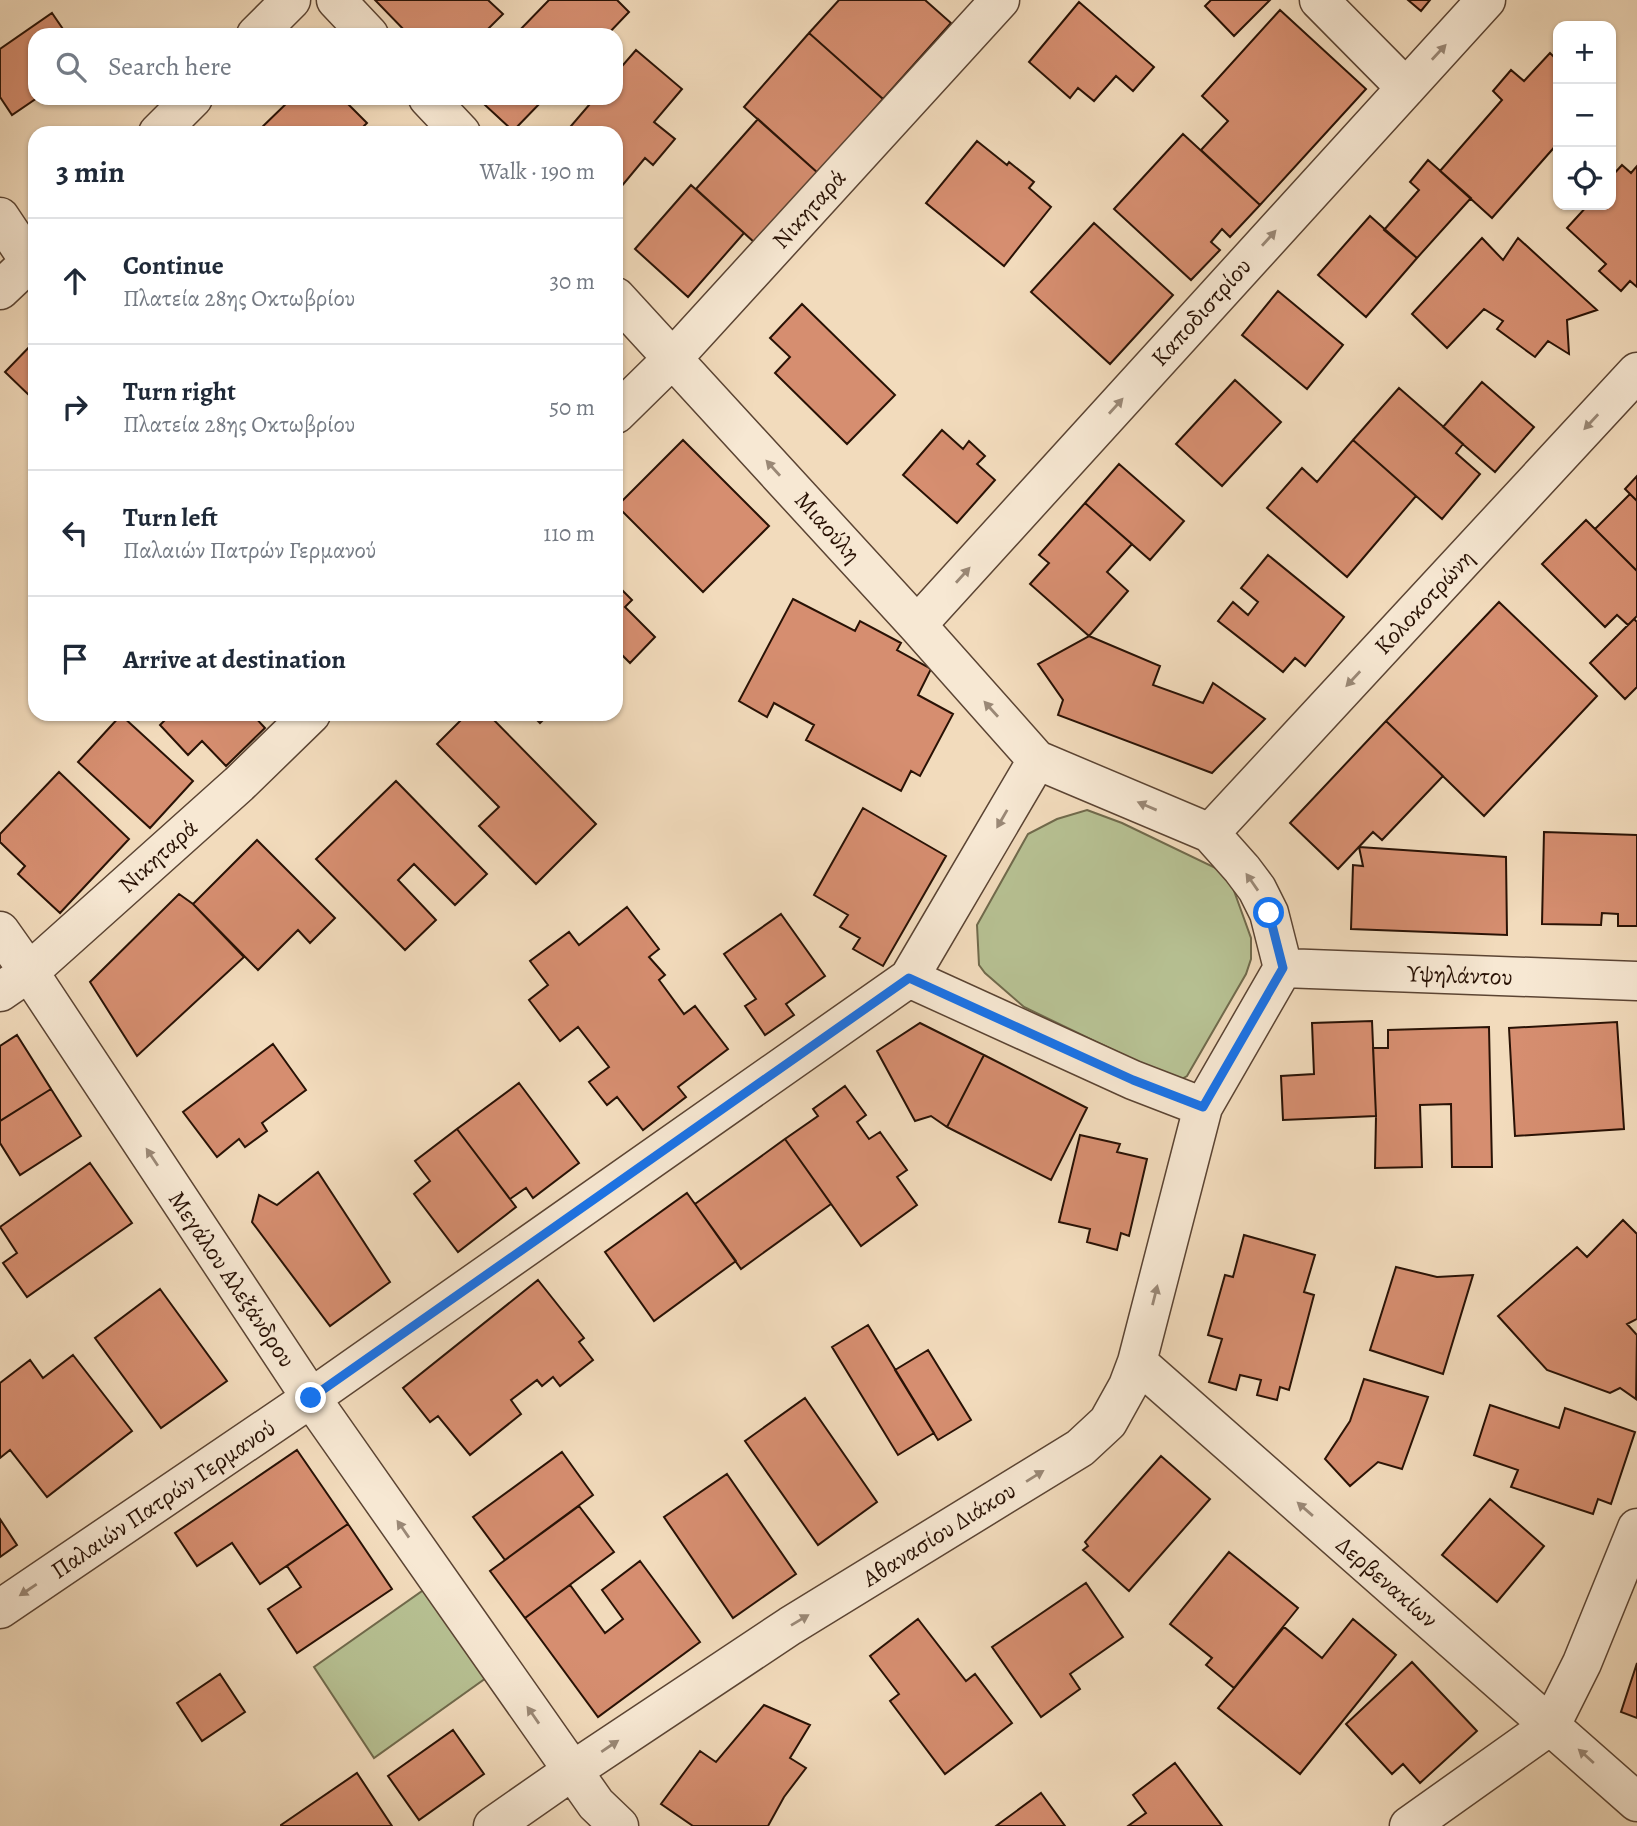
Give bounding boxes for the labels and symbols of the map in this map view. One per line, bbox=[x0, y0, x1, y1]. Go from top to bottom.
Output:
one-way arrow bbox=[1430, 44, 1446, 61]
street label: Νικηταρά bbox=[765, 162, 853, 256]
one-way arrow bbox=[1261, 229, 1277, 247]
street label: Καποδιστρίου bbox=[1144, 251, 1258, 373]
one-way arrow bbox=[1108, 397, 1124, 415]
one-way arrow bbox=[1583, 413, 1599, 430]
one-way arrow bbox=[766, 459, 781, 476]
street label: Μιαούλη bbox=[788, 485, 868, 569]
street label: Κολοκοτρώνη bbox=[1367, 542, 1481, 662]
one-way arrow bbox=[955, 566, 970, 583]
one-way arrow bbox=[1345, 670, 1361, 687]
one-way arrow bbox=[984, 701, 1000, 718]
one-way arrow bbox=[1137, 801, 1158, 812]
one-way arrow bbox=[996, 809, 1008, 828]
street label: Νικηταρά bbox=[111, 812, 205, 900]
one-way arrow bbox=[1245, 873, 1259, 891]
route start bbox=[1253, 897, 1284, 928]
street label: Υψηλάντου bbox=[1406, 957, 1513, 993]
one-way arrow bbox=[146, 1148, 159, 1167]
street label: Μεγάλου Αλεξάνδρου bbox=[161, 1184, 303, 1374]
one-way arrow bbox=[1150, 1284, 1161, 1306]
route end bbox=[295, 1382, 326, 1413]
street label: Παλαιών Πατρών Γερμανού bbox=[44, 1412, 282, 1586]
one-way arrow bbox=[1026, 1469, 1045, 1482]
street label: Αθανασίου Διάκου bbox=[855, 1474, 1022, 1595]
one-way arrow bbox=[1296, 1502, 1313, 1517]
one-way arrow bbox=[396, 1520, 410, 1538]
street label: Δερβενακίων bbox=[1329, 1529, 1445, 1635]
one-way arrow bbox=[19, 1583, 38, 1596]
one-way arrow bbox=[790, 1614, 809, 1626]
one-way arrow bbox=[526, 1706, 540, 1724]
one-way arrow bbox=[600, 1739, 620, 1752]
one-way arrow bbox=[1577, 1748, 1595, 1764]

